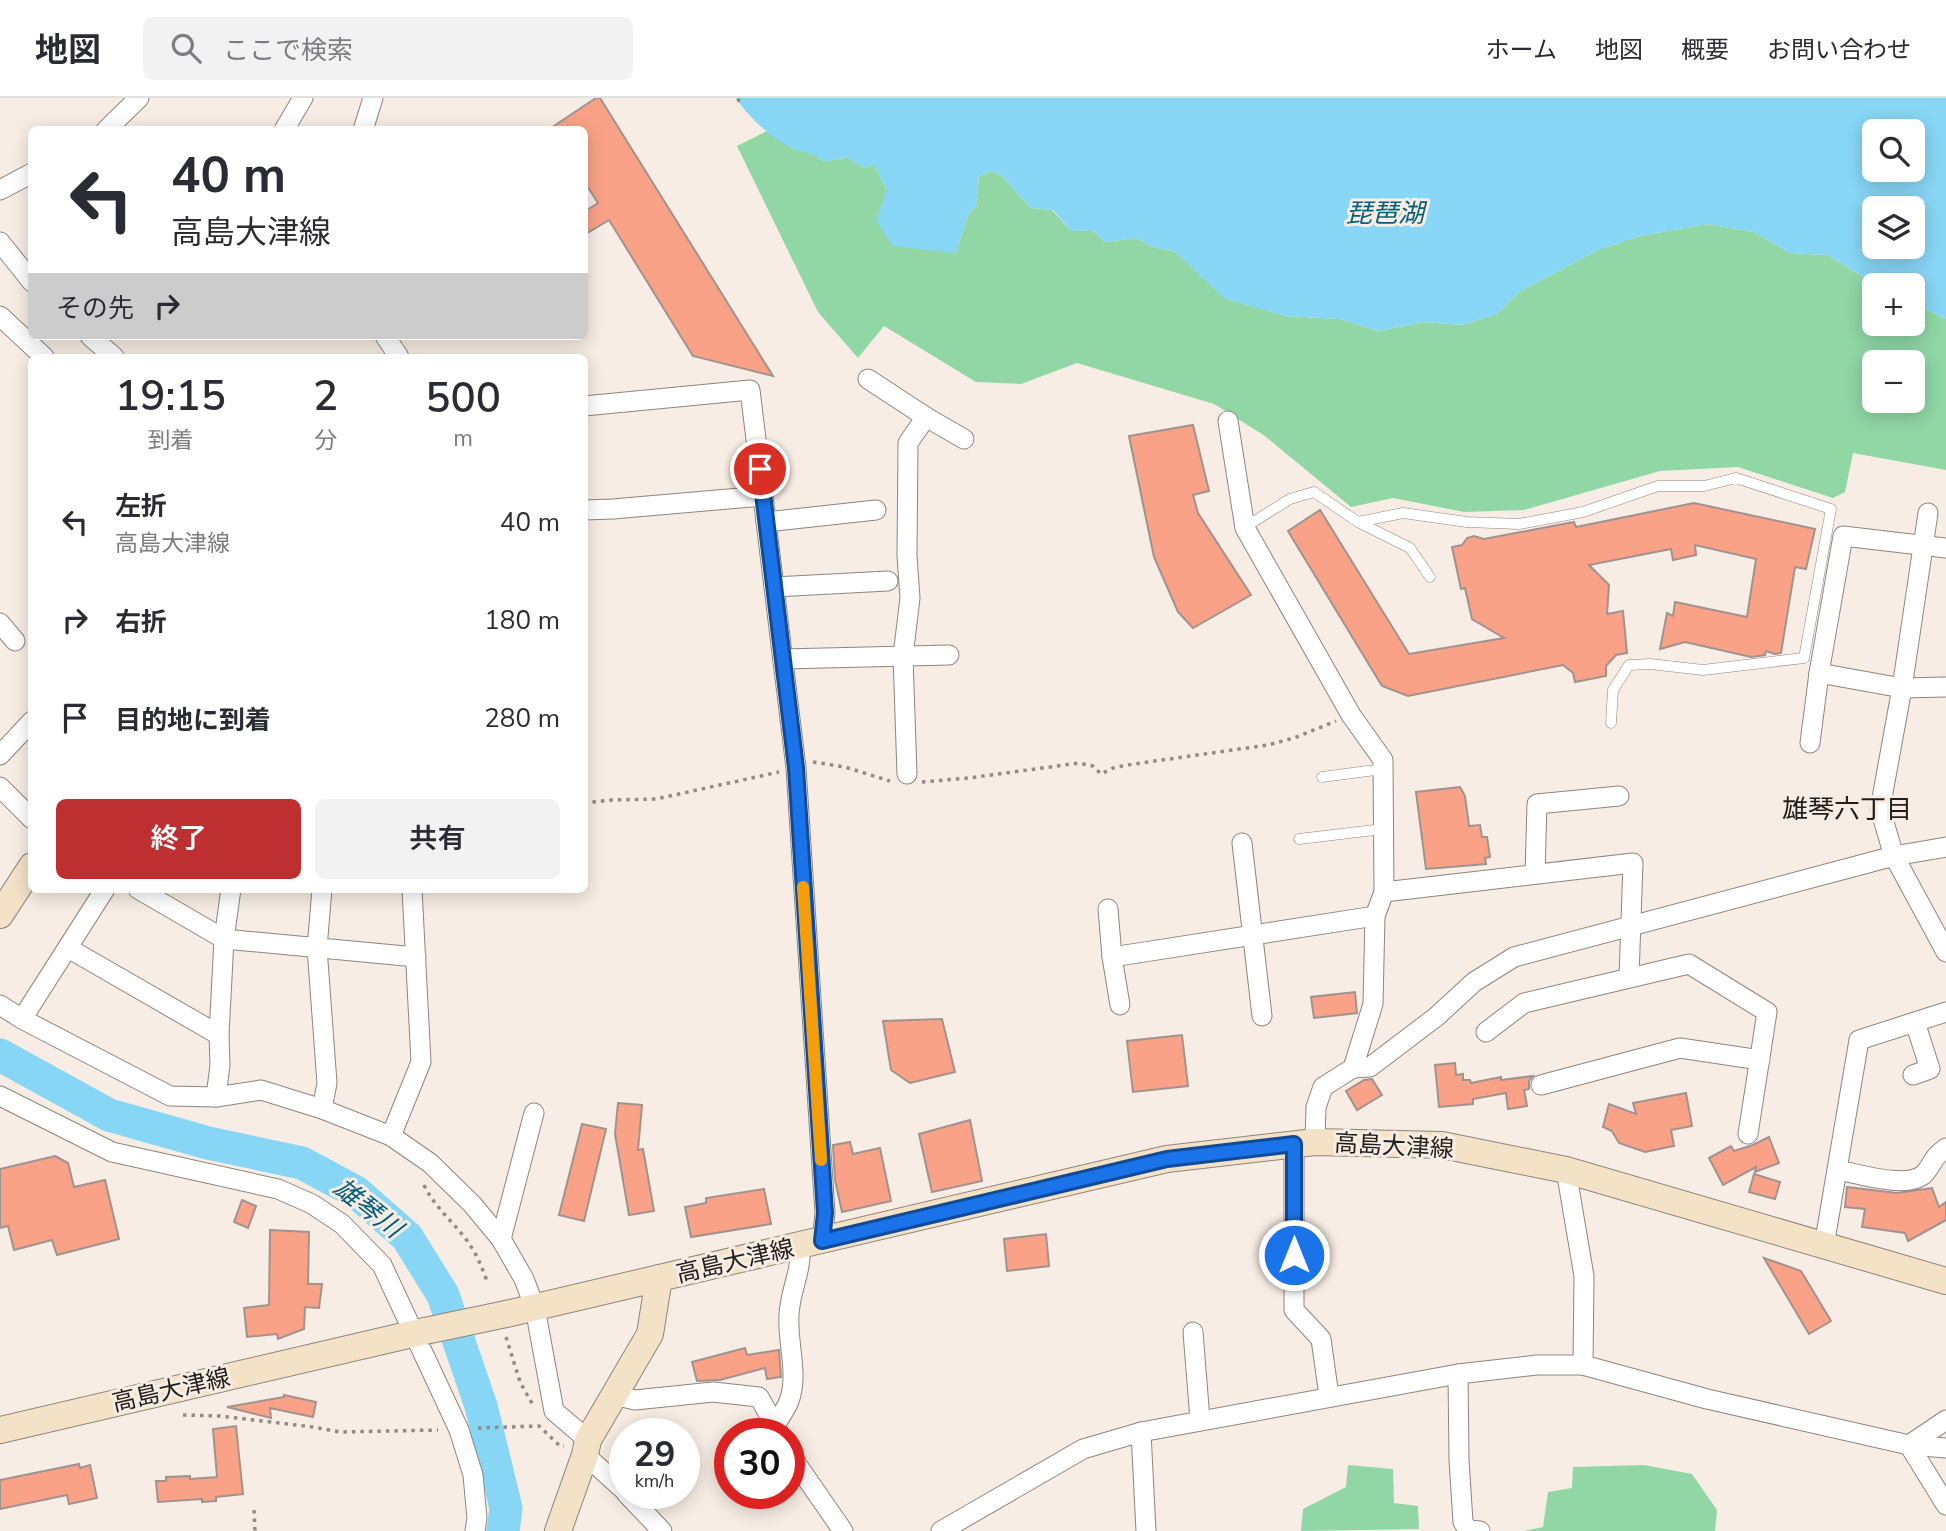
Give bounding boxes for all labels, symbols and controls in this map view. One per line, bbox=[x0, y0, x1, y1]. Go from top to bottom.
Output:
search box bbox=[143, 17, 633, 80]
text: 地図 bbox=[35, 28, 101, 73]
icon: search bbox=[167, 29, 205, 67]
text: ここで検索 bbox=[223, 33, 353, 68]
text: ホーム bbox=[1486, 34, 1557, 66]
text: 地図 bbox=[1595, 34, 1643, 66]
text: 概要 bbox=[1681, 34, 1729, 66]
text: お問い合わせ bbox=[1767, 34, 1911, 66]
map controls bbox=[1862, 119, 1925, 413]
button: search bbox=[1862, 119, 1925, 182]
text: 40 m bbox=[171, 142, 286, 209]
icon: left bbox=[56, 154, 147, 245]
water label: 琵琶湖 bbox=[1346, 196, 1428, 231]
button: layers bbox=[1862, 196, 1925, 259]
text: 高島大津線 bbox=[171, 211, 331, 254]
button: + bbox=[1862, 273, 1925, 336]
icon: right bbox=[148, 287, 186, 325]
text: その先 bbox=[56, 291, 134, 326]
button: − bbox=[1862, 350, 1925, 413]
text: 19:15 bbox=[115, 368, 226, 425]
text: 2 bbox=[313, 368, 338, 425]
text: 500 bbox=[425, 370, 501, 427]
text: m bbox=[453, 423, 473, 454]
text: 到着 bbox=[147, 425, 193, 456]
text: 分 bbox=[314, 425, 337, 456]
pin bbox=[730, 439, 790, 499]
icon: arrive bbox=[741, 450, 779, 488]
text: 左折 bbox=[115, 489, 167, 524]
icon: left bbox=[56, 503, 94, 541]
text: 40 m bbox=[500, 505, 560, 540]
text: 高島大津線 bbox=[115, 528, 230, 559]
icon: right bbox=[56, 601, 94, 639]
text: 180 m bbox=[484, 603, 560, 638]
text: 右折 bbox=[115, 605, 167, 640]
icon: arrive bbox=[56, 699, 94, 737]
text: 280 m bbox=[484, 701, 560, 736]
text: 目的地に到着 bbox=[115, 703, 271, 738]
district label: 雄琴六丁目 bbox=[1782, 792, 1912, 827]
button: 終了 bbox=[56, 799, 301, 879]
button: 共有 bbox=[315, 799, 560, 879]
street label: 高島大津線 bbox=[1333, 1127, 1455, 1165]
water label: 雄琴川 bbox=[326, 1171, 412, 1248]
position arrow bbox=[1257, 1218, 1331, 1292]
street label: 高島大津線 bbox=[673, 1232, 797, 1290]
street label: 高島大津線 bbox=[109, 1361, 233, 1419]
speed limit sign: 30 bbox=[714, 1418, 805, 1509]
text: 29 bbox=[633, 1431, 676, 1478]
text: km/h bbox=[635, 1469, 674, 1493]

